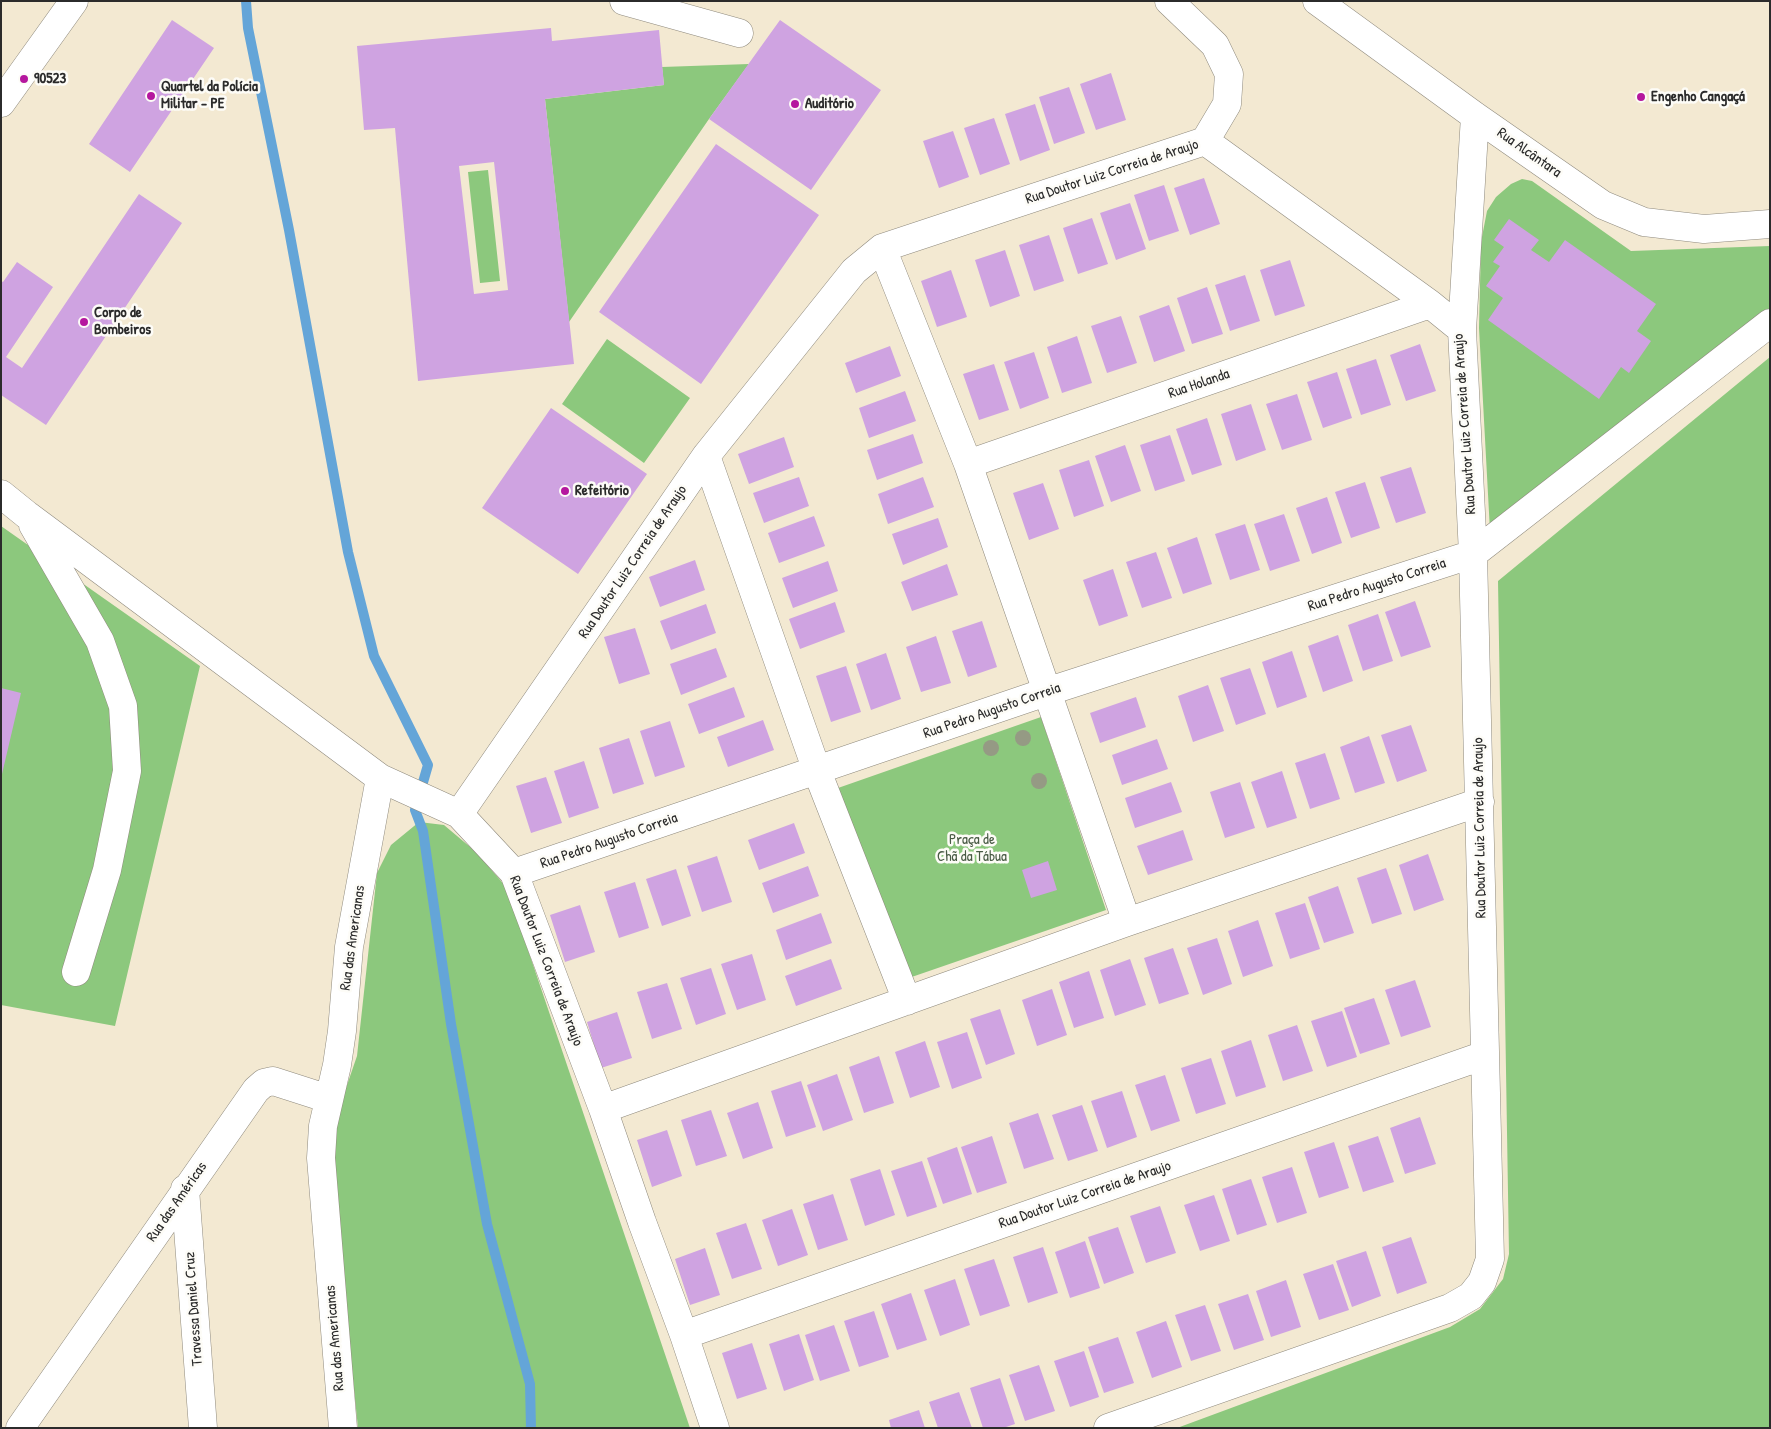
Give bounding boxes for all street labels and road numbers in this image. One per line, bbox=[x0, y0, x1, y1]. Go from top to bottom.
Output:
street label: Rua Alcântara bbox=[1493, 124, 1565, 182]
street label: Rua Doutor Luiz Correia de Araujo bbox=[1023, 135, 1201, 209]
street label: Rua Doutor Luiz Correia de Araujo bbox=[1450, 333, 1480, 515]
street label: Rua Holanda bbox=[1166, 365, 1232, 403]
street label: Rua Doutor Luiz Correia de Araujo bbox=[575, 482, 691, 642]
street label: Rua Pedro Augusto Correia bbox=[1306, 554, 1448, 616]
street label: Rua Pedro Augusto Correia bbox=[921, 679, 1063, 743]
street label: Rua Doutor Luiz Correia de Araujo bbox=[1469, 737, 1491, 919]
street label: Rua Pedro Augusto Correia bbox=[538, 809, 680, 873]
street label: Rua Doutor Luiz Correia de Araujo bbox=[505, 873, 587, 1049]
street label: Rua das Americanas bbox=[337, 884, 369, 992]
street label: Rua Doutor Luiz Correia de Araujo bbox=[997, 1157, 1173, 1233]
street label: Rua das Américas bbox=[143, 1159, 211, 1245]
street label: Travessa Daniel Cruz bbox=[181, 1251, 207, 1367]
street label: Rua das Americanas bbox=[321, 1284, 349, 1392]

